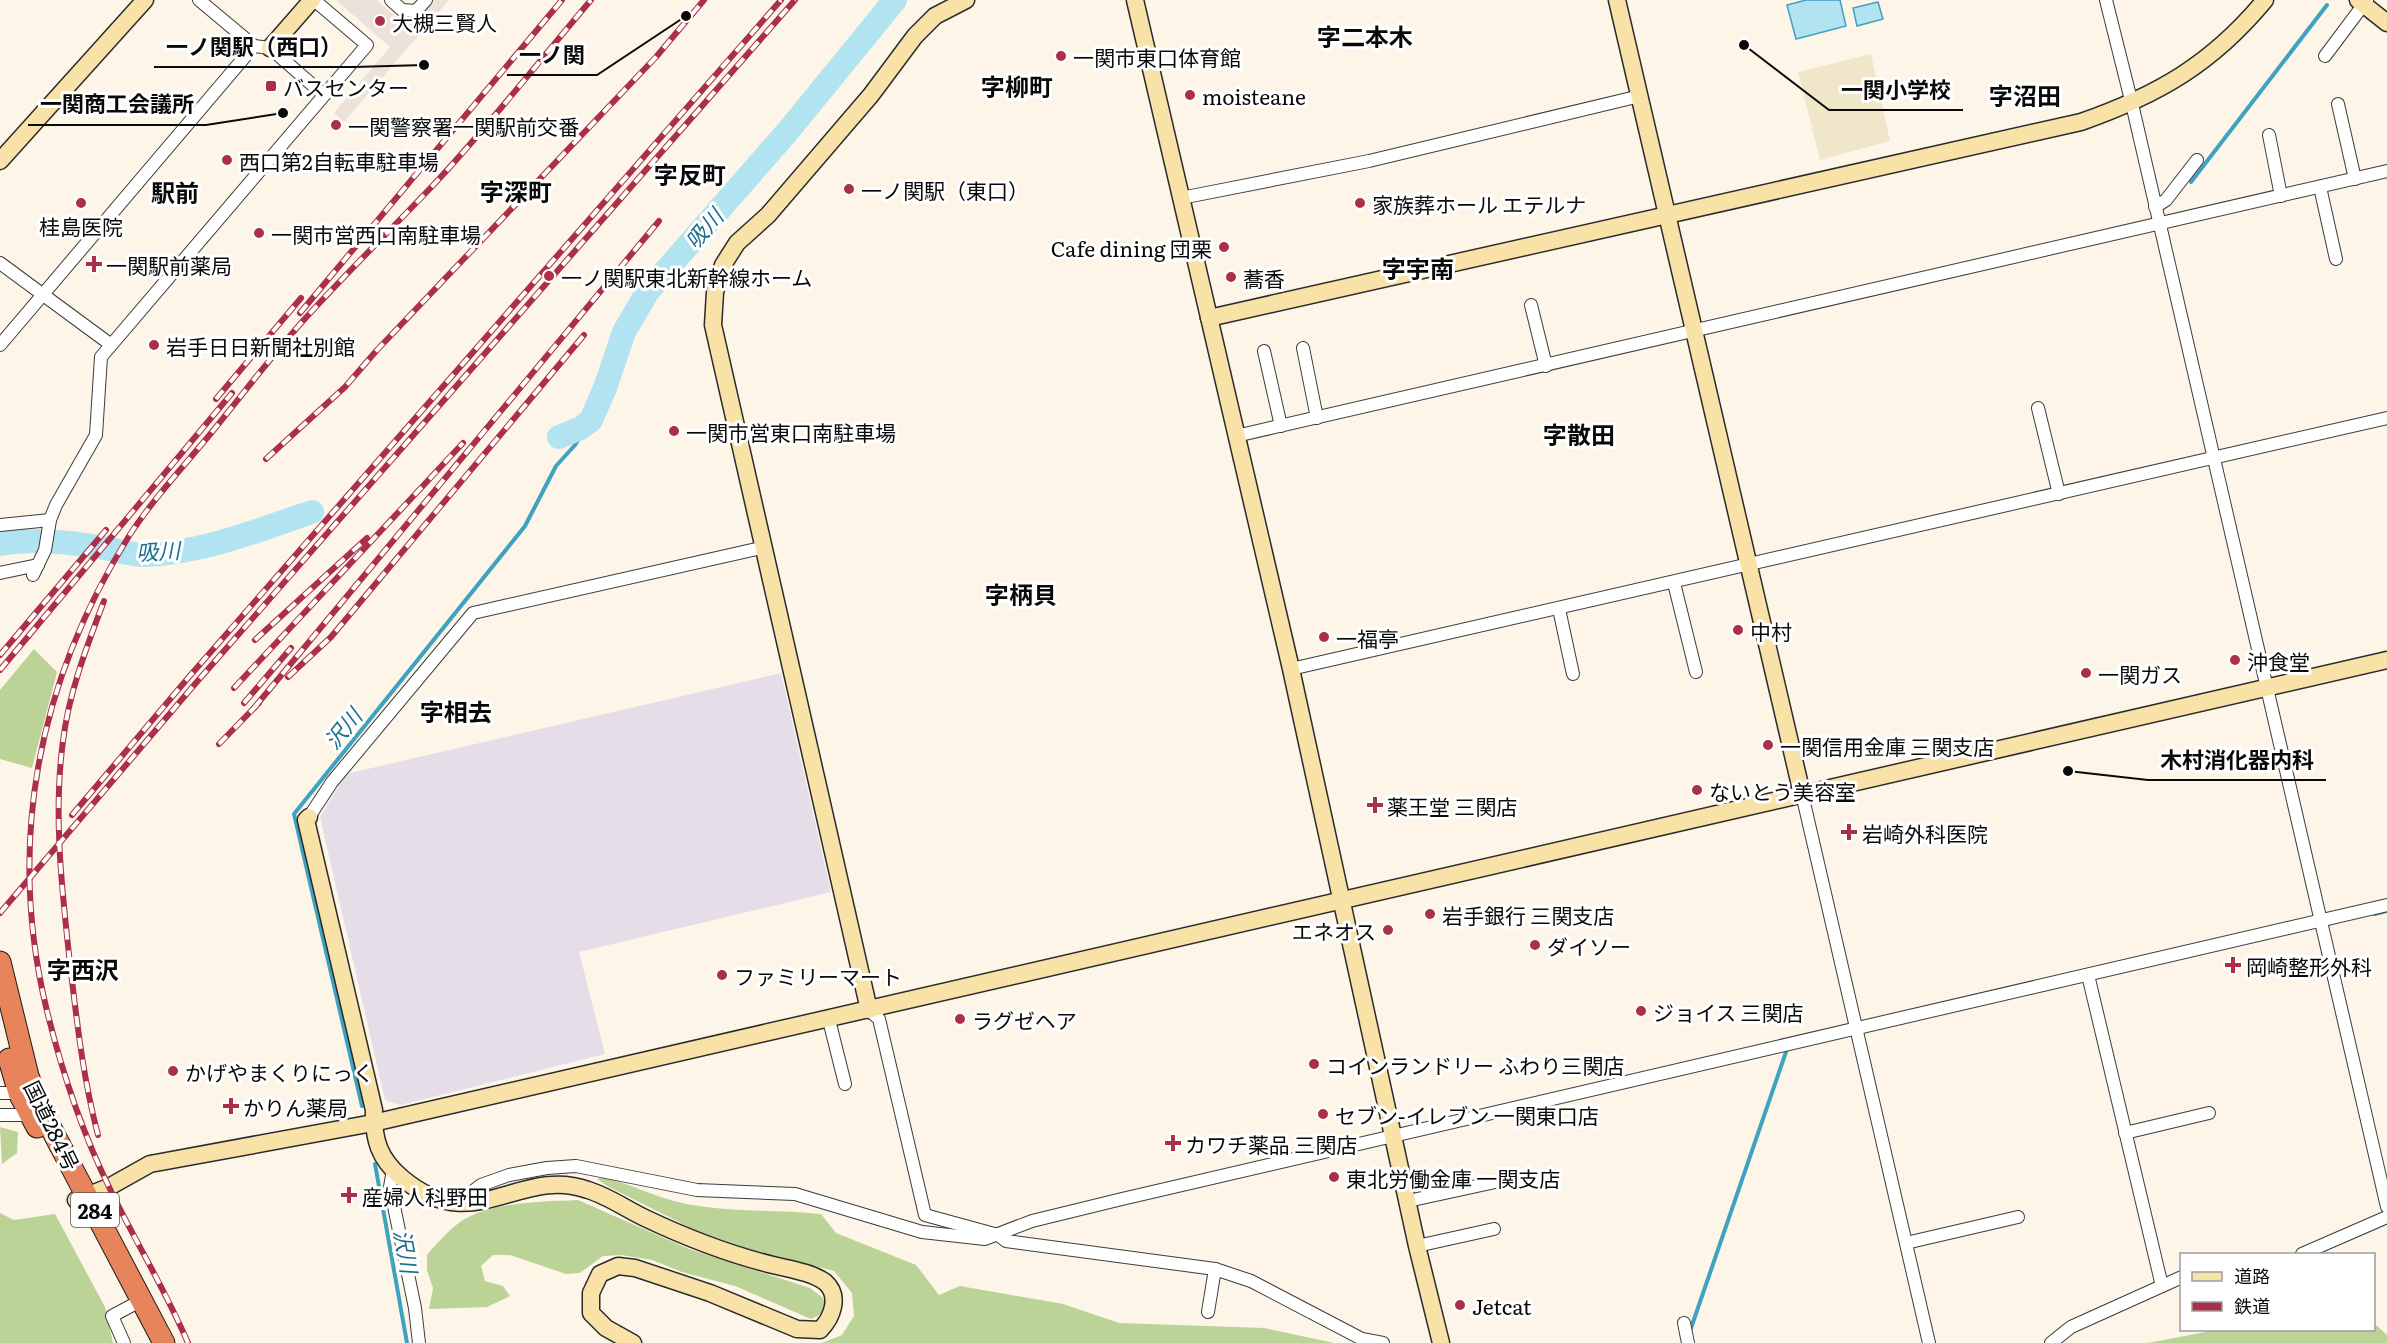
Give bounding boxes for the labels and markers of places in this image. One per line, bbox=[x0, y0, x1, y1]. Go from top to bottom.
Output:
place label: 大槻三賢人 bbox=[392, 6, 497, 37]
marker: 大槻三賢人 bbox=[373, 14, 387, 28]
callout: 一ノ関駅（西口） bbox=[154, 27, 354, 67]
callout: 一ノ関 bbox=[507, 35, 597, 75]
place label: 一関市東口体育館 bbox=[1073, 41, 1241, 72]
marker: 一関市東口体育館 bbox=[1054, 49, 1068, 63]
callout: 一関小学校 bbox=[1829, 70, 1963, 110]
place label: バスセンター bbox=[283, 71, 409, 102]
marker: バスセンター bbox=[264, 79, 278, 93]
place label: moisteane bbox=[1202, 80, 1306, 111]
callout: 一関商工会議所 bbox=[28, 85, 206, 125]
marker: moisteane bbox=[1183, 88, 1197, 102]
place label: 一関警察署一関駅前交番 bbox=[348, 110, 579, 141]
marker: 一関警察署一関駅前交番 bbox=[329, 118, 343, 132]
place label: 西口第2自転車駐車場 bbox=[239, 145, 439, 176]
marker: 西口第2自転車駐車場 bbox=[220, 153, 234, 167]
place label: 一ノ関駅（東口） bbox=[861, 174, 1029, 205]
marker: 一ノ関駅（東口） bbox=[842, 182, 856, 196]
place label: 家族葬ホール エテルナ bbox=[1372, 188, 1586, 219]
marker: 桂島医院 bbox=[74, 196, 88, 210]
marker: 家族葬ホール エテルナ bbox=[1353, 196, 1367, 210]
place label: 桂島医院 bbox=[39, 210, 123, 241]
place label: 一関市営西口南駐車場 bbox=[271, 218, 481, 249]
marker: 一関市営西口南駐車場 bbox=[252, 226, 266, 240]
place label: Cafe dining 団栗 bbox=[1051, 232, 1212, 263]
marker: Cafe dining 団栗 bbox=[1217, 240, 1231, 254]
place label: 一関駅前薬局 bbox=[106, 249, 232, 280]
marker: 一関駅前薬局 bbox=[87, 257, 101, 271]
place label: 一ノ関駅東北新幹線ホーム bbox=[561, 261, 812, 292]
place label: 蕎香 bbox=[1243, 262, 1285, 293]
marker: 一ノ関駅東北新幹線ホーム bbox=[542, 269, 556, 283]
marker: 蕎香 bbox=[1224, 270, 1238, 284]
place label: 岩手日日新聞社別館 bbox=[166, 330, 355, 361]
marker: 岩手日日新聞社別館 bbox=[147, 338, 161, 352]
place label: 一関市営東口南駐車場 bbox=[686, 416, 896, 447]
marker: 一関市営東口南駐車場 bbox=[667, 424, 681, 438]
place label: 中村 bbox=[1750, 615, 1792, 646]
place label: 一福亭 bbox=[1336, 622, 1399, 653]
marker: 中村 bbox=[1731, 623, 1745, 637]
marker: 一福亭 bbox=[1317, 630, 1331, 644]
place label: 沖食堂 bbox=[2247, 645, 2310, 676]
marker: 沖食堂 bbox=[2228, 653, 2242, 667]
place label: 一関ガス bbox=[2098, 658, 2182, 689]
marker: 一関ガス bbox=[2079, 666, 2093, 680]
place label: 一関信用金庫 三関支店 bbox=[1780, 730, 1994, 761]
marker: 一関信用金庫 三関支店 bbox=[1761, 738, 1775, 752]
callout: 木村消化器内科 bbox=[2148, 740, 2326, 780]
place label: ないとう美容室 bbox=[1709, 775, 1856, 806]
marker: ないとう美容室 bbox=[1690, 783, 1704, 797]
place label: 薬王堂 三関店 bbox=[1387, 790, 1517, 821]
marker: 薬王堂 三関店 bbox=[1368, 798, 1382, 812]
place label: 岩崎外科医院 bbox=[1862, 817, 1988, 848]
marker: 岩崎外科医院 bbox=[1840, 823, 1858, 841]
place label: 岩手銀行 三関支店 bbox=[1442, 899, 1614, 930]
marker: 岩手銀行 三関支店 bbox=[1423, 907, 1437, 921]
place label: エネオス bbox=[1292, 915, 1376, 946]
marker: エネオス bbox=[1381, 923, 1395, 937]
place label: ダイソー bbox=[1547, 930, 1631, 961]
marker: ダイソー bbox=[1528, 938, 1542, 952]
place label: 岡崎整形外科 bbox=[2246, 950, 2372, 981]
marker: 岡崎整形外科 bbox=[2224, 956, 2242, 974]
place label: ファミリーマート bbox=[734, 960, 902, 991]
marker: ファミリーマート bbox=[715, 968, 729, 982]
place label: ジョイス 三関店 bbox=[1653, 996, 1804, 1027]
place label: ラグゼヘア bbox=[972, 1004, 1077, 1035]
marker: ジョイス 三関店 bbox=[1634, 1004, 1648, 1018]
marker: ラグゼヘア bbox=[953, 1012, 967, 1026]
place label: コインランドリー ふわり三関店 bbox=[1326, 1049, 1624, 1080]
place label: かげやまくりにっく bbox=[185, 1056, 374, 1087]
marker: コインランドリー ふわり三関店 bbox=[1307, 1057, 1321, 1071]
marker: かげやまくりにっく bbox=[166, 1064, 180, 1078]
place label: かりん薬局 bbox=[243, 1091, 348, 1122]
marker: かりん薬局 bbox=[224, 1099, 238, 1113]
place label: セブン-イレブン 一関東口店 bbox=[1335, 1099, 1599, 1130]
marker: セブン-イレブン 一関東口店 bbox=[1316, 1107, 1330, 1121]
place label: カワチ薬品 三関店 bbox=[1185, 1128, 1357, 1159]
marker: カワチ薬品 三関店 bbox=[1166, 1136, 1180, 1150]
place label: 東北労働金庫 一関支店 bbox=[1346, 1162, 1560, 1193]
marker: 東北労働金庫 一関支店 bbox=[1327, 1170, 1341, 1184]
place label: 産婦人科野田 bbox=[362, 1180, 488, 1211]
marker: 産婦人科野田 bbox=[340, 1186, 358, 1204]
place label: Jetcat bbox=[1472, 1290, 1532, 1321]
marker: Jetcat bbox=[1453, 1298, 1467, 1312]

